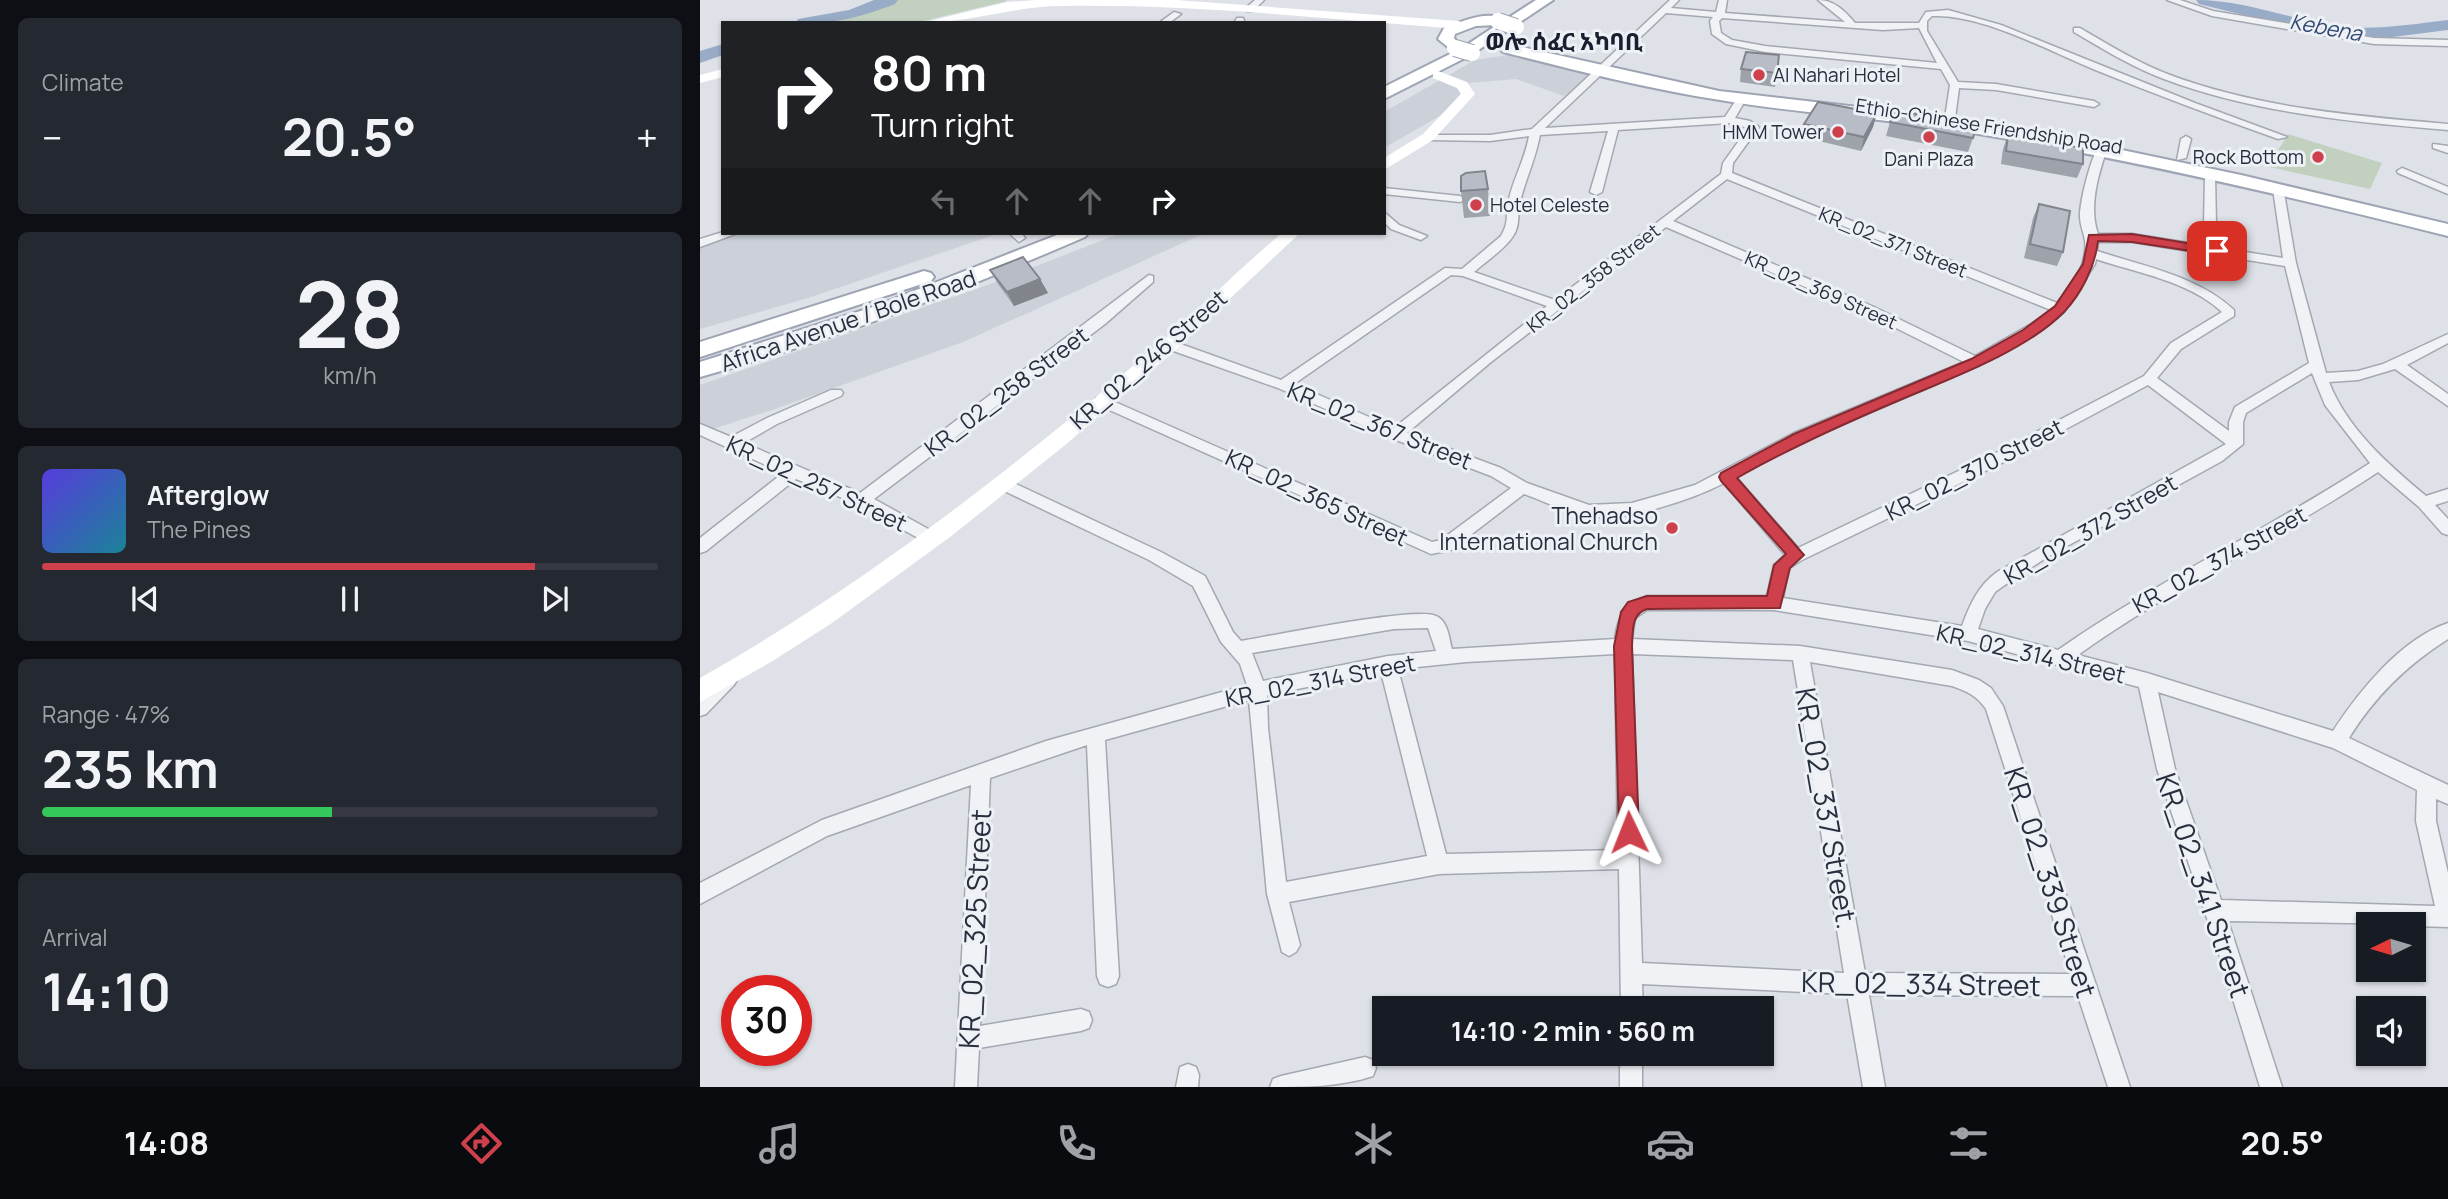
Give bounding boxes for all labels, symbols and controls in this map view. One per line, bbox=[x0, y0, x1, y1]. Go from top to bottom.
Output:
water label: Kebena bbox=[2288, 7, 2365, 47]
district label: ወሎ ሰፈር አካባቢ bbox=[1485, 24, 1643, 57]
text: 80 m bbox=[871, 39, 987, 106]
icon: right bbox=[756, 49, 847, 140]
place label: Al Nahari Hotel bbox=[1773, 62, 1901, 88]
text: Climate bbox=[42, 66, 124, 98]
marker: Al Nahari Hotel bbox=[1751, 67, 1767, 83]
street label: Ethio-Chinese Friendship Road bbox=[1854, 92, 2124, 160]
text: 20.5° bbox=[282, 101, 417, 172]
text: Turn right bbox=[871, 103, 1014, 147]
text: − bbox=[42, 111, 63, 163]
text: + bbox=[636, 111, 658, 163]
place label: HMM Tower bbox=[1722, 119, 1824, 145]
marker: HMM Tower bbox=[1830, 124, 1846, 140]
marker: Dani Plaza bbox=[1921, 129, 1937, 145]
place label: Rock Bottom bbox=[2193, 144, 2304, 170]
place label: Dani Plaza bbox=[1884, 146, 1974, 172]
marker: Rock Bottom bbox=[2310, 149, 2326, 165]
icon: left bbox=[925, 182, 963, 220]
icon: ahead bbox=[998, 182, 1036, 220]
icon: ahead bbox=[1071, 182, 1109, 220]
icon: right bbox=[1144, 182, 1182, 220]
place label: Hotel Celeste bbox=[1490, 192, 1609, 218]
marker: Hotel Celeste bbox=[1468, 197, 1484, 213]
street label: KR_02_371 Street bbox=[1815, 200, 1971, 284]
street label: KR_02_358 Street bbox=[1521, 218, 1665, 338]
pin bbox=[2187, 221, 2247, 281]
icon: arrive bbox=[2198, 232, 2236, 270]
street label: KR_02_369 Street bbox=[1741, 245, 1901, 335]
text: 28 bbox=[295, 251, 405, 375]
street label: Africa Avenue / Bole Road bbox=[716, 261, 980, 379]
street label: KR_02_246 Street bbox=[1063, 282, 1233, 436]
street label: KR_02_258 Street bbox=[917, 319, 1095, 463]
text: km/h bbox=[323, 359, 377, 391]
street label: KR_02_367 Street bbox=[1283, 373, 1477, 477]
street label: KR_02_370 Street bbox=[1879, 410, 2069, 528]
street label: KR_02_257 Street bbox=[722, 427, 912, 539]
street label: KR_02_365 Street bbox=[1220, 441, 1414, 553]
street label: KR_02_372 Street bbox=[1997, 466, 2183, 592]
text: Afterglow bbox=[147, 477, 269, 513]
street label: KR_02_374 Street bbox=[2126, 498, 2312, 620]
place label: Thehadso International Church bbox=[1439, 499, 1658, 557]
text: The Pines bbox=[147, 513, 251, 545]
marker: Thehadso International Church bbox=[1664, 520, 1680, 536]
icon: previous bbox=[126, 580, 164, 618]
icon: pause bbox=[331, 580, 369, 618]
icon: next bbox=[536, 580, 574, 618]
street label: KR_02_314 Street bbox=[1933, 616, 2129, 690]
street label: KR_02_314 Street bbox=[1222, 646, 1418, 714]
street label: KR_02_337 Street. bbox=[1787, 684, 1867, 932]
text: Range · 47% bbox=[42, 698, 170, 730]
text: 235 km bbox=[42, 733, 219, 804]
street label: KR_02_339 Street bbox=[1996, 762, 2106, 1002]
street label: KR_02_341 Street bbox=[2148, 768, 2260, 1002]
position arrow bbox=[1592, 795, 1666, 869]
street label: KR_02_325 Street bbox=[949, 808, 999, 1050]
north arrow bbox=[2356, 912, 2426, 982]
map controls bbox=[2356, 912, 2426, 1066]
text: Arrival bbox=[42, 921, 108, 953]
text: 14:10 bbox=[42, 956, 171, 1027]
street label: KR_02_334 Street bbox=[1801, 962, 2041, 1004]
speed limit sign: 30 bbox=[721, 975, 812, 1066]
button: sound bbox=[2356, 996, 2426, 1066]
text: 14:10 · 2 min · 560 m bbox=[1451, 1013, 1695, 1049]
icon: directions bbox=[457, 1119, 506, 1168]
icon: music bbox=[755, 1119, 804, 1168]
icon: phone bbox=[1052, 1119, 1101, 1168]
icon: climate bbox=[1349, 1119, 1398, 1168]
icon: car bbox=[1646, 1119, 1695, 1168]
icon: filters bbox=[1944, 1119, 1993, 1168]
text: 14:08 bbox=[124, 1121, 209, 1165]
text: 20.5° bbox=[2241, 1121, 2324, 1165]

